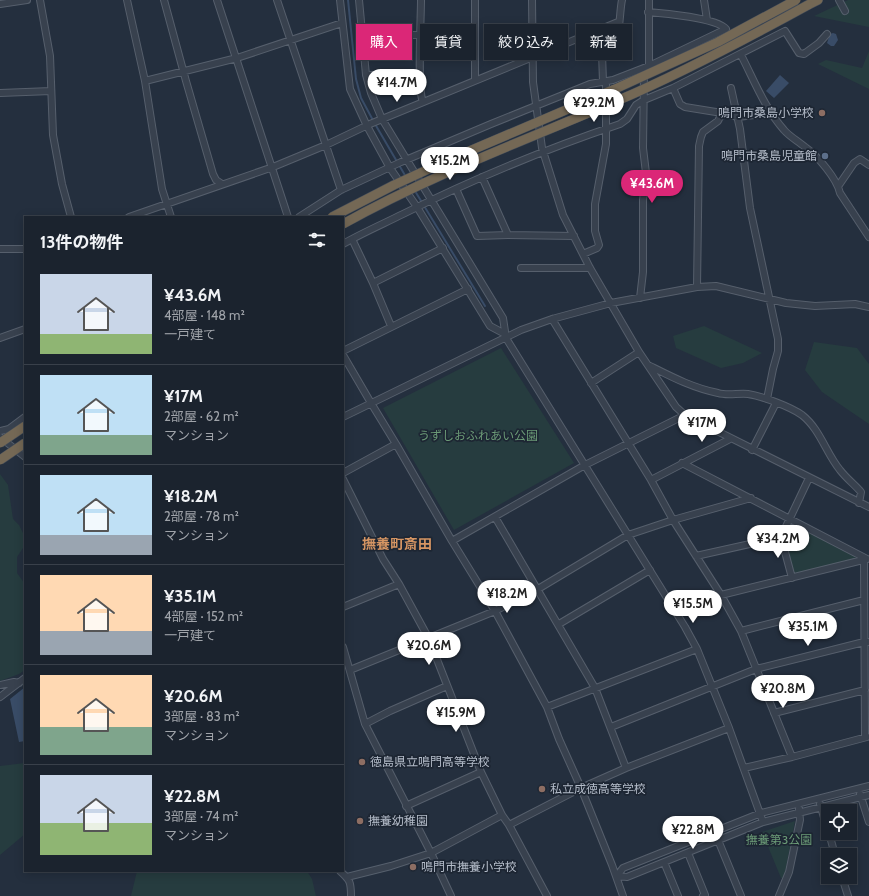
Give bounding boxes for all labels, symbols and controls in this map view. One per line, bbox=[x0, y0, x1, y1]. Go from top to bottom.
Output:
chip: 購入 bbox=[356, 24, 412, 60]
chip: 賃貸 bbox=[420, 24, 476, 60]
chip: 絞り込み bbox=[484, 24, 568, 60]
chip: 新着 bbox=[576, 24, 632, 60]
pin: ¥14.7M bbox=[364, 69, 430, 103]
text: ¥14.7M bbox=[377, 74, 417, 90]
pin: ¥29.2M bbox=[561, 89, 627, 123]
text: ¥29.2M bbox=[573, 94, 615, 110]
place label: 鳴門市桑島小学校 bbox=[718, 105, 814, 120]
marker: 鳴門市桑島小学校 bbox=[817, 108, 827, 118]
pin: ¥15.2M bbox=[417, 147, 483, 181]
place label: 鳴門市桑島児童館 bbox=[721, 148, 817, 163]
marker: 鳴門市桑島児童館 bbox=[820, 151, 830, 161]
text: ¥15.2M bbox=[430, 152, 470, 168]
pin: ¥43.6M bbox=[619, 170, 685, 204]
text: ¥43.6M bbox=[630, 175, 674, 191]
icon: filters bbox=[306, 229, 328, 251]
text: 13件の物件 bbox=[40, 232, 123, 252]
text: ¥43.6M bbox=[164, 285, 221, 305]
icon: home bbox=[72, 290, 120, 338]
text: 4部屋 · 148 m² bbox=[164, 307, 245, 323]
text: 一戸建て bbox=[164, 326, 216, 342]
text: ¥17M bbox=[164, 386, 203, 406]
icon: home bbox=[72, 391, 120, 439]
text: 2部屋 · 62 m² bbox=[164, 408, 239, 424]
pin: ¥17M bbox=[678, 409, 726, 443]
text: ¥17M bbox=[687, 414, 717, 430]
text: マンション bbox=[164, 427, 229, 443]
park label: うずしおふれあい公園 bbox=[418, 428, 538, 443]
text: ¥18.2M bbox=[164, 486, 218, 506]
icon: home bbox=[72, 491, 120, 539]
text: 2部屋 · 78 m² bbox=[164, 508, 239, 524]
pin: ¥34.2M bbox=[745, 525, 811, 559]
text: マンション bbox=[164, 527, 229, 543]
text: ¥34.2M bbox=[756, 530, 800, 546]
district label: 撫養町斎田 bbox=[362, 535, 432, 553]
pin: ¥18.2M bbox=[474, 580, 540, 614]
text: ¥18.2M bbox=[486, 585, 528, 601]
text: ¥35.1M bbox=[164, 586, 216, 606]
pin: ¥15.5M bbox=[660, 590, 726, 624]
icon: home bbox=[72, 591, 120, 639]
text: ¥15.5M bbox=[673, 595, 713, 611]
text: 4部屋 · 152 m² bbox=[164, 608, 243, 624]
pin: ¥35.1M bbox=[775, 613, 841, 647]
text: ¥35.1M bbox=[788, 618, 828, 634]
text: 一戸建て bbox=[164, 627, 216, 643]
pin: ¥20.6M bbox=[396, 632, 462, 666]
text: ¥20.6M bbox=[407, 637, 451, 653]
pin: ¥20.8M bbox=[750, 675, 816, 709]
text: ¥20.8M bbox=[760, 680, 806, 696]
text: ¥20.6M bbox=[164, 686, 223, 706]
icon: home bbox=[72, 691, 120, 739]
pin: ¥15.9M bbox=[423, 699, 489, 733]
text: ¥15.9M bbox=[436, 704, 476, 720]
text: 3部屋 · 83 m² bbox=[164, 708, 240, 724]
text: マンション bbox=[164, 727, 229, 743]
place label: 徳島県立鳴門高等学校 bbox=[370, 754, 490, 769]
marker: 徳島県立鳴門高等学校 bbox=[357, 757, 367, 767]
place label: 私立成徳高等学校 bbox=[550, 781, 646, 796]
marker: 私立成徳高等学校 bbox=[537, 784, 547, 794]
text: ¥22.8M bbox=[164, 786, 220, 806]
icon: home bbox=[72, 791, 120, 839]
map controls bbox=[821, 804, 857, 884]
button: locate bbox=[821, 804, 857, 840]
text: 3部屋 · 74 m² bbox=[164, 808, 238, 824]
place label: 撫養幼稚園 bbox=[368, 813, 428, 828]
marker: 撫養幼稚園 bbox=[355, 816, 365, 826]
pin: ¥22.8M bbox=[660, 816, 726, 850]
text: ¥22.8M bbox=[671, 821, 715, 837]
text: マンション bbox=[164, 827, 229, 843]
park label: 撫養第3公園 bbox=[746, 832, 812, 847]
button: layers bbox=[821, 848, 857, 884]
place label: 鳴門市撫養小学校 bbox=[421, 859, 517, 874]
marker: 鳴門市撫養小学校 bbox=[408, 862, 418, 872]

